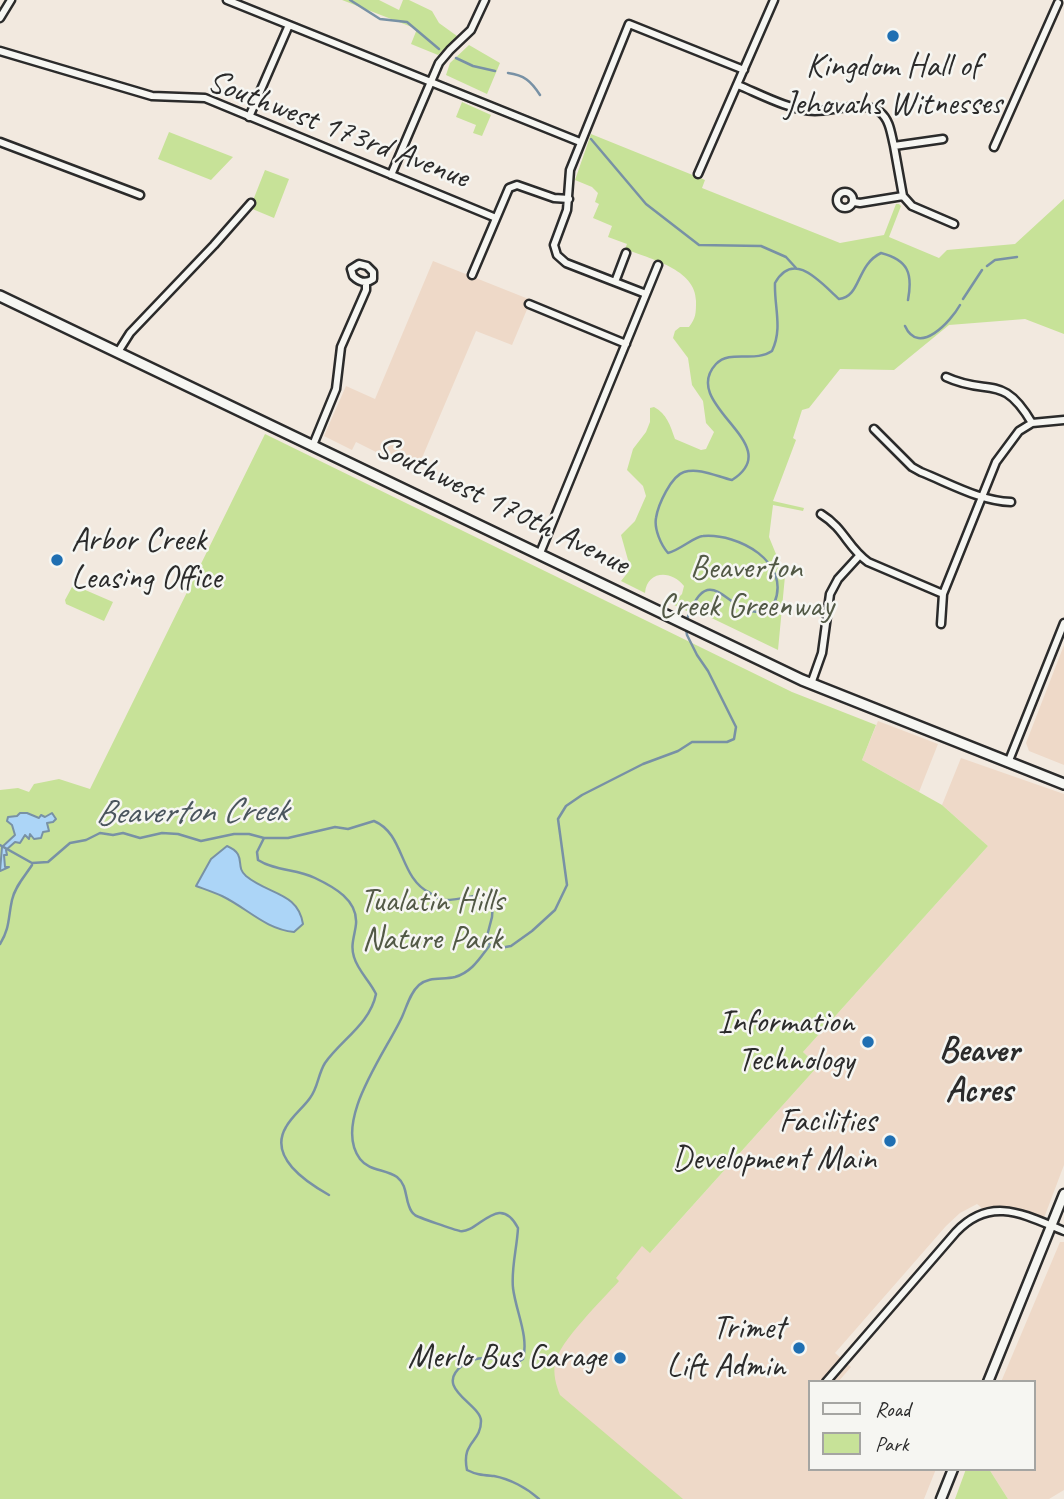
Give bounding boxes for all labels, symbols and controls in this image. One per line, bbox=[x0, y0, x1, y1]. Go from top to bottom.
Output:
marker: Kingdom Hall of Jehovahs Witnesses bbox=[885, 28, 901, 44]
place label: Kingdom Hall of Jehovahs Witnesses bbox=[784, 47, 1002, 125]
street label: Southwest 173rd Avenue bbox=[202, 62, 474, 198]
street label: Southwest 170th Avenue bbox=[369, 427, 635, 585]
place label: Arbor Creek Leasing Office bbox=[71, 521, 221, 599]
park label: Beaverton Creek Greenway bbox=[658, 549, 834, 627]
marker: Arbor Creek Leasing Office bbox=[49, 552, 65, 568]
water label: Beaverton Creek bbox=[95, 790, 287, 836]
park label: Tualatin Hills Nature Park bbox=[360, 882, 504, 960]
place label: Information Technology bbox=[718, 1003, 854, 1081]
district label: Beaver Acres bbox=[939, 1031, 1019, 1113]
marker: Information Technology bbox=[860, 1034, 876, 1050]
place label: Facilities Development Main bbox=[672, 1102, 876, 1180]
marker: Facilities Development Main bbox=[882, 1133, 898, 1149]
place label: Trimet Lift Admin bbox=[666, 1309, 785, 1387]
place label: Merlo Bus Garage bbox=[408, 1338, 606, 1378]
marker: Trimet Lift Admin bbox=[791, 1340, 807, 1356]
marker: Merlo Bus Garage bbox=[612, 1350, 628, 1366]
legend bbox=[808, 1380, 1036, 1471]
text: Road bbox=[875, 1396, 910, 1422]
text: Park bbox=[875, 1431, 908, 1457]

